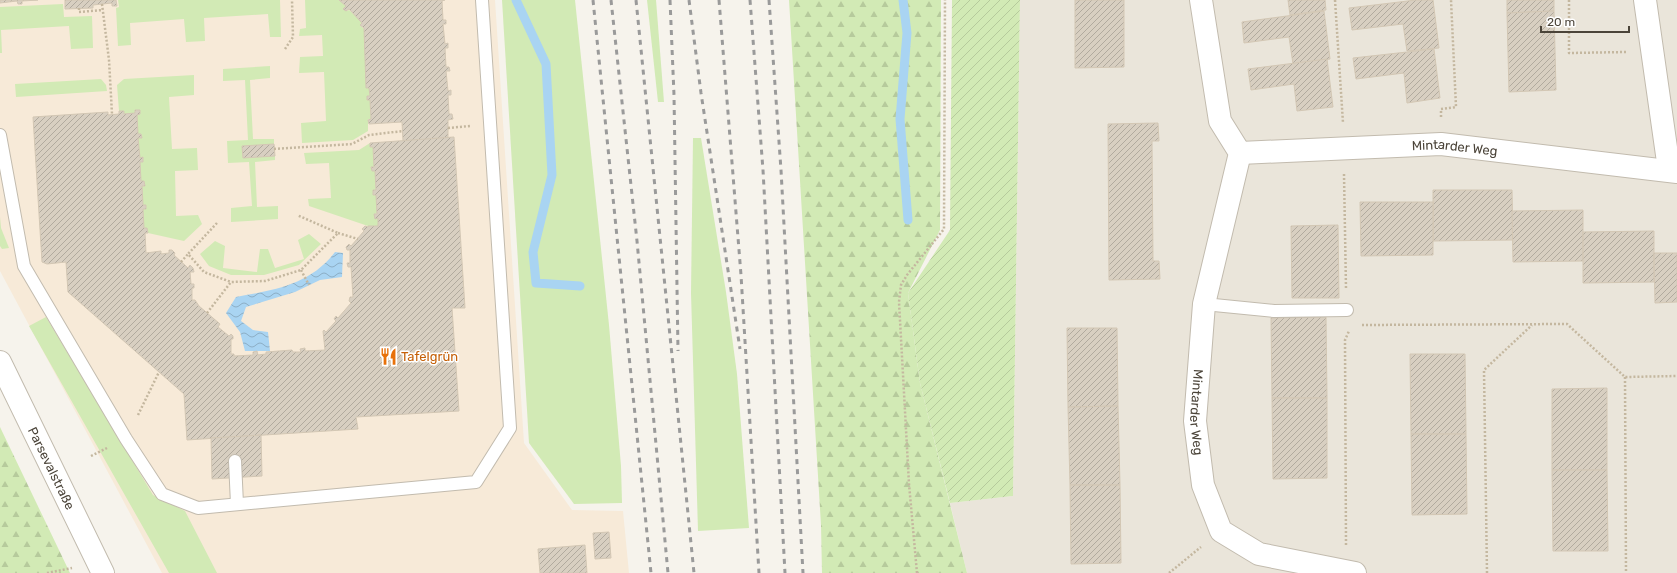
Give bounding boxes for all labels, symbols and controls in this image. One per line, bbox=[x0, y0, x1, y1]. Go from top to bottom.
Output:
scale bar bbox=[1541, 8, 1629, 34]
text: 20 m bbox=[1547, 15, 1575, 29]
street label: Mintarder Weg bbox=[1411, 137, 1498, 160]
restaurant icon: Tafelgrün bbox=[378, 346, 398, 366]
place label: Tafelgrün bbox=[401, 349, 458, 365]
street label: Mintarder Weg bbox=[1187, 369, 1206, 456]
street label: Parsevalstraße bbox=[25, 424, 78, 512]

